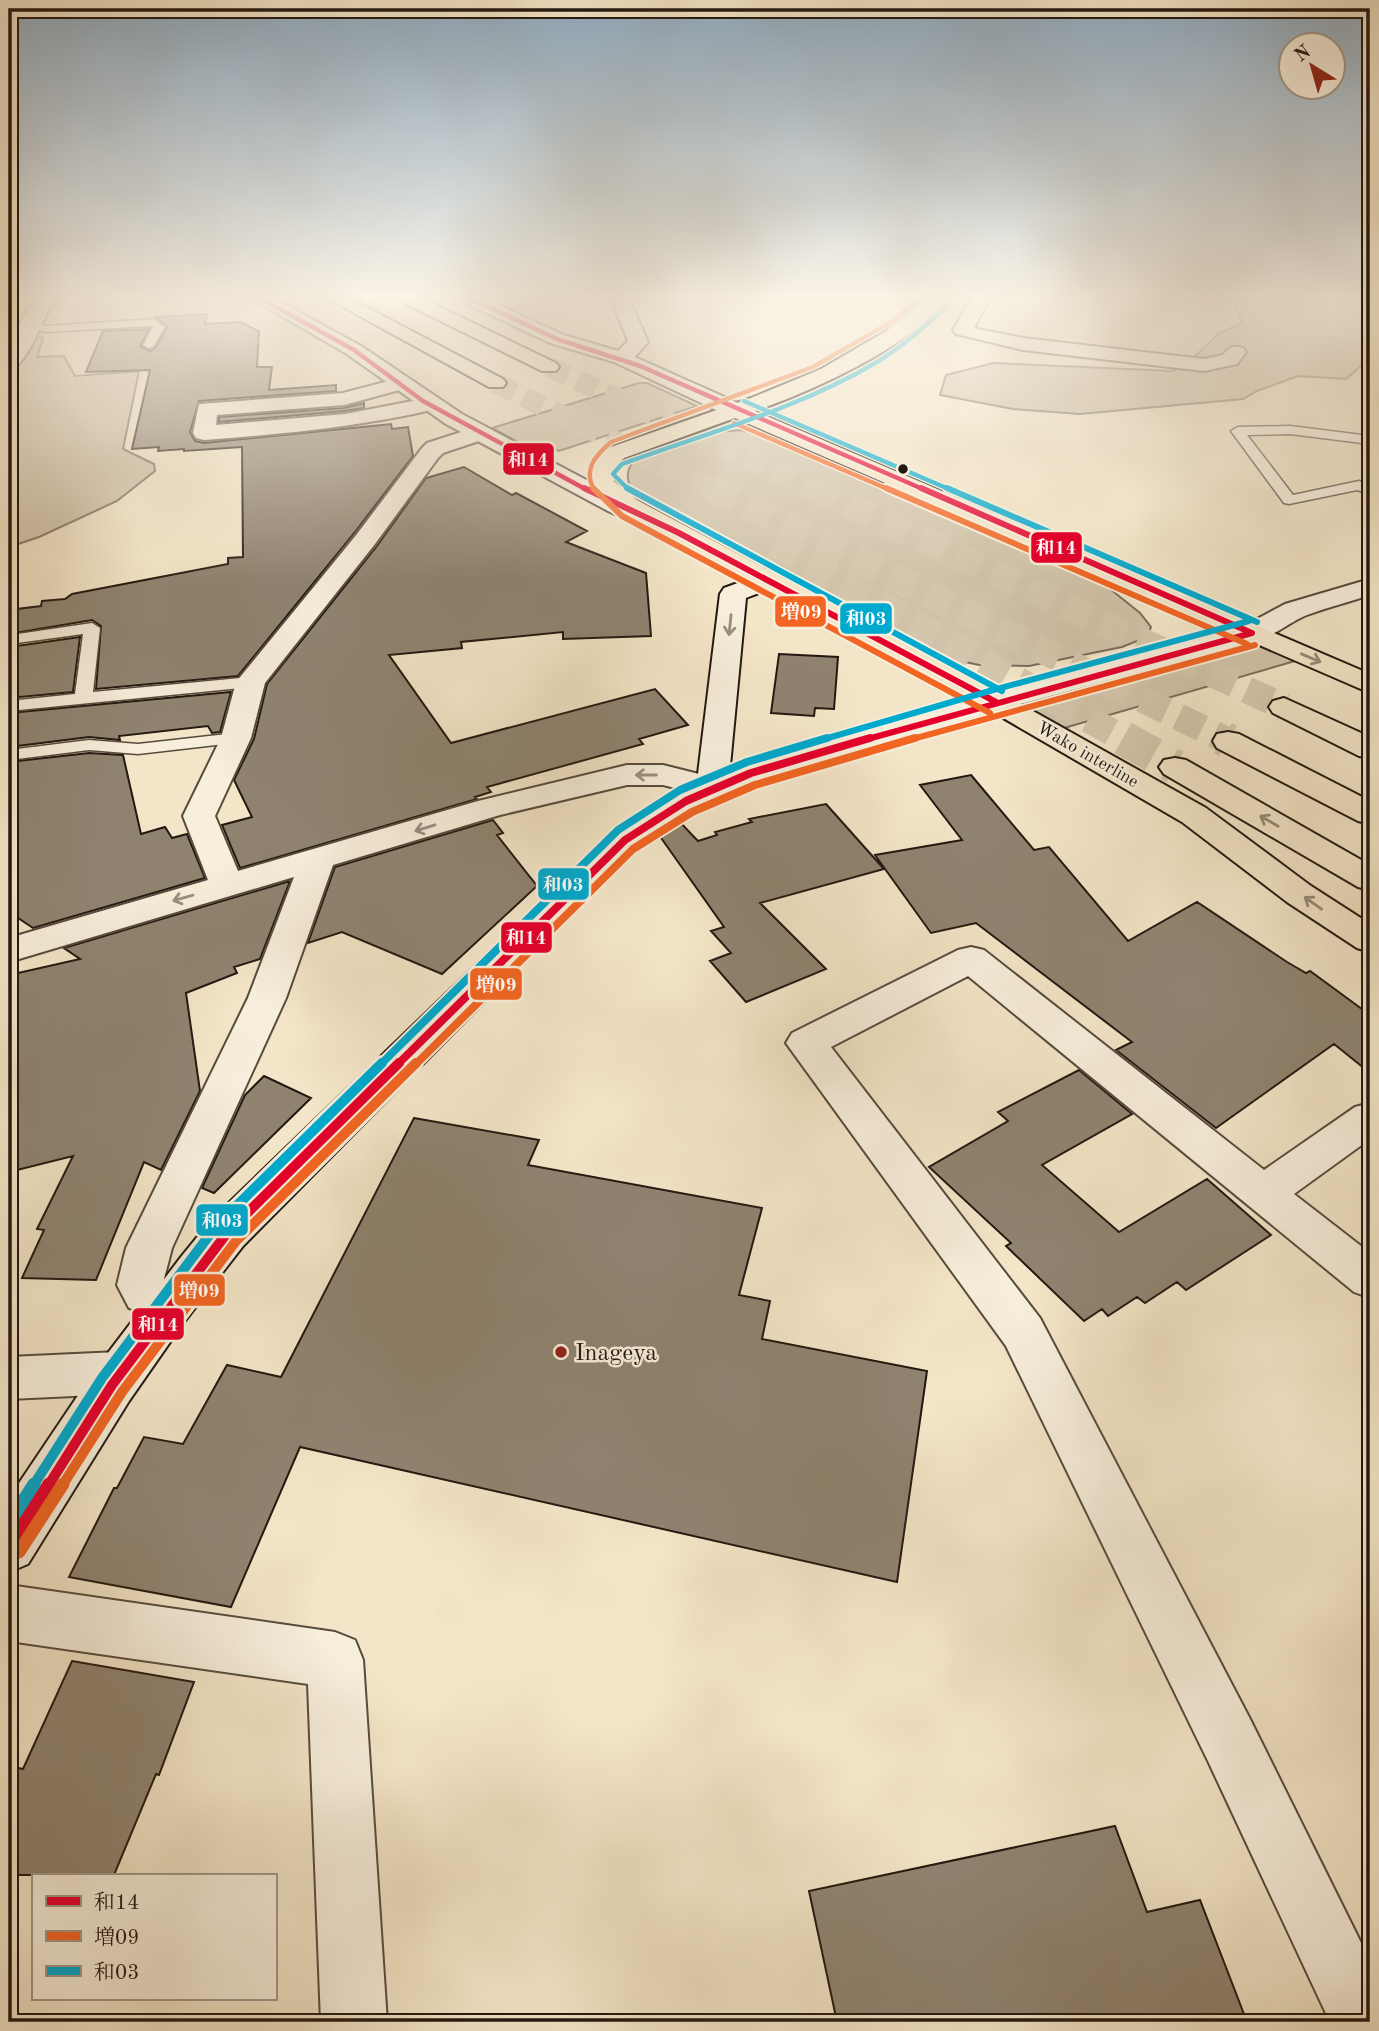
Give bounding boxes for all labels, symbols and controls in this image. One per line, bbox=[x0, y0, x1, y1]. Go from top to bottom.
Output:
north arrow bbox=[1278, 32, 1348, 102]
text: N bbox=[1292, 42, 1315, 66]
line badge: 和14 bbox=[502, 442, 555, 476]
text: 和14 bbox=[507, 449, 549, 471]
unlabelled marker bbox=[896, 462, 910, 476]
line badge: 和14 bbox=[1030, 531, 1083, 564]
text: 和14 bbox=[1035, 537, 1077, 559]
line badge: 増09 bbox=[774, 595, 827, 628]
text: 増09 bbox=[780, 601, 822, 623]
line badge: 和03 bbox=[839, 602, 893, 635]
text: 和03 bbox=[845, 608, 887, 630]
one-way arrow bbox=[723, 613, 736, 635]
one-way arrow bbox=[1300, 653, 1321, 666]
street label: Wako interline bbox=[1034, 719, 1141, 791]
one-way arrow bbox=[634, 768, 657, 782]
one-way arrow bbox=[1259, 813, 1279, 827]
one-way arrow bbox=[414, 822, 436, 835]
line badge: 和03 bbox=[537, 867, 590, 901]
text: 和03 bbox=[542, 874, 584, 896]
one-way arrow bbox=[172, 892, 195, 905]
one-way arrow bbox=[1304, 896, 1323, 910]
line badge: 和14 bbox=[500, 921, 553, 954]
text: 和14 bbox=[505, 927, 547, 949]
line badge: 増09 bbox=[469, 967, 523, 1001]
text: 増09 bbox=[475, 974, 517, 996]
line badge: 和03 bbox=[195, 1203, 249, 1237]
text: 和03 bbox=[201, 1210, 243, 1232]
line badge: 増09 bbox=[173, 1273, 226, 1307]
text: 増09 bbox=[178, 1280, 220, 1302]
line badge: 和14 bbox=[131, 1307, 185, 1341]
text: 和14 bbox=[137, 1314, 179, 1336]
place label: Inageya bbox=[575, 1342, 657, 1366]
marker: Inageya bbox=[553, 1344, 569, 1360]
legend bbox=[32, 1874, 276, 2000]
text: 和14 bbox=[94, 1891, 139, 1914]
text: 増09 bbox=[94, 1926, 139, 1949]
text: 和03 bbox=[94, 1961, 139, 1984]

